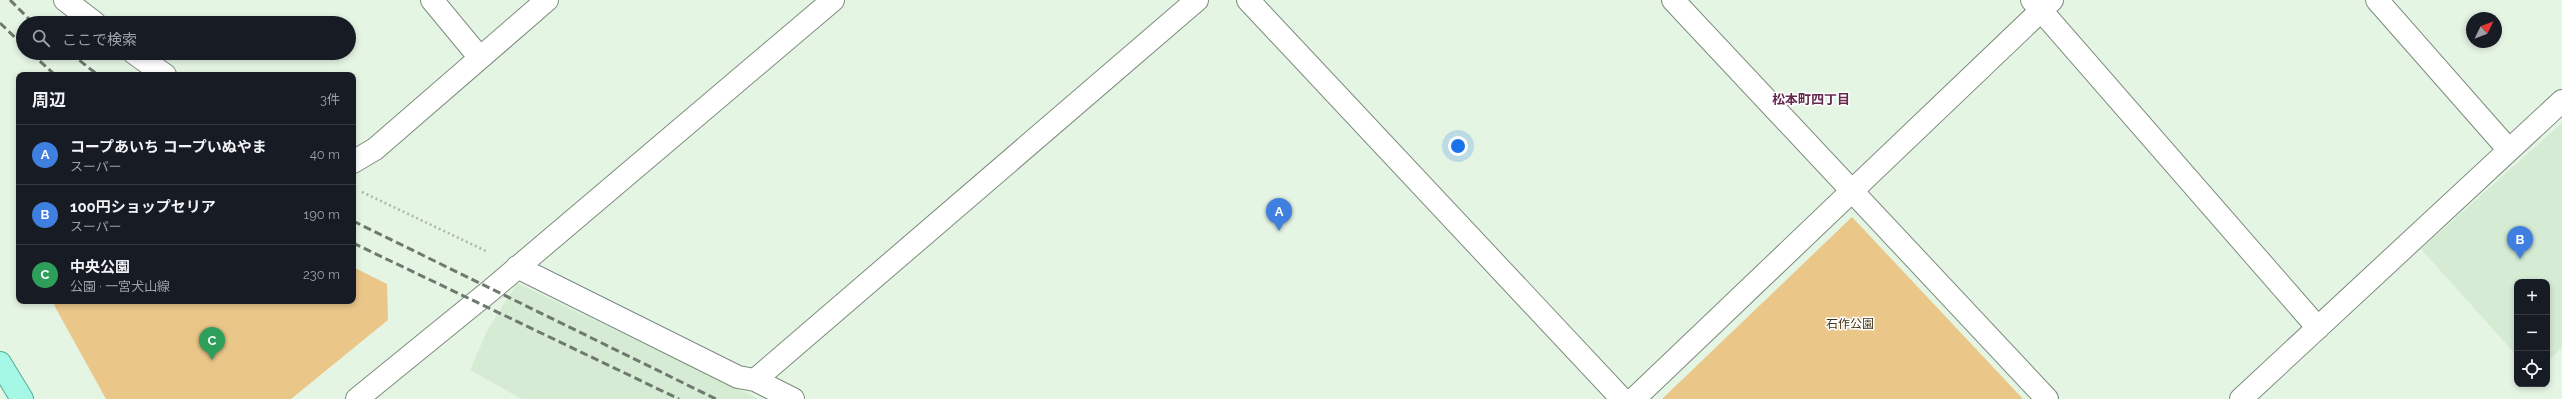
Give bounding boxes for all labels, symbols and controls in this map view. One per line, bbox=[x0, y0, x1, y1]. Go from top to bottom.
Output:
north arrow bbox=[2466, 12, 2502, 48]
search box bbox=[16, 16, 356, 60]
icon: search bbox=[30, 27, 52, 49]
text: ここで検索 bbox=[62, 31, 137, 49]
text: 周辺 bbox=[32, 90, 66, 110]
text: 3件 bbox=[320, 92, 340, 107]
district label: 松本町四丁目 bbox=[1772, 92, 1850, 107]
your location bbox=[1448, 136, 1468, 156]
text: コープあいち コープいぬやま bbox=[70, 138, 267, 156]
text: A bbox=[41, 147, 49, 162]
text: 40 m bbox=[310, 147, 340, 162]
text: スーパー bbox=[70, 159, 122, 174]
text: 100円ショップセリア bbox=[70, 198, 216, 216]
pin: A bbox=[1266, 198, 1292, 231]
text: B bbox=[41, 207, 49, 222]
text: 190 m bbox=[304, 207, 340, 222]
text: スーパー bbox=[70, 219, 122, 234]
pin: B bbox=[2507, 226, 2533, 259]
text: 中央公園 bbox=[70, 258, 130, 276]
text: C bbox=[41, 267, 49, 282]
text: 230 m bbox=[303, 267, 340, 282]
text: 公園 · 一宮犬山線 bbox=[70, 279, 170, 294]
map controls bbox=[2514, 279, 2550, 387]
button: + bbox=[2514, 279, 2550, 315]
button: − bbox=[2514, 315, 2550, 351]
park label: 石作公園 bbox=[1826, 317, 1874, 331]
pin: C bbox=[199, 327, 225, 360]
button: locate bbox=[2514, 351, 2550, 387]

